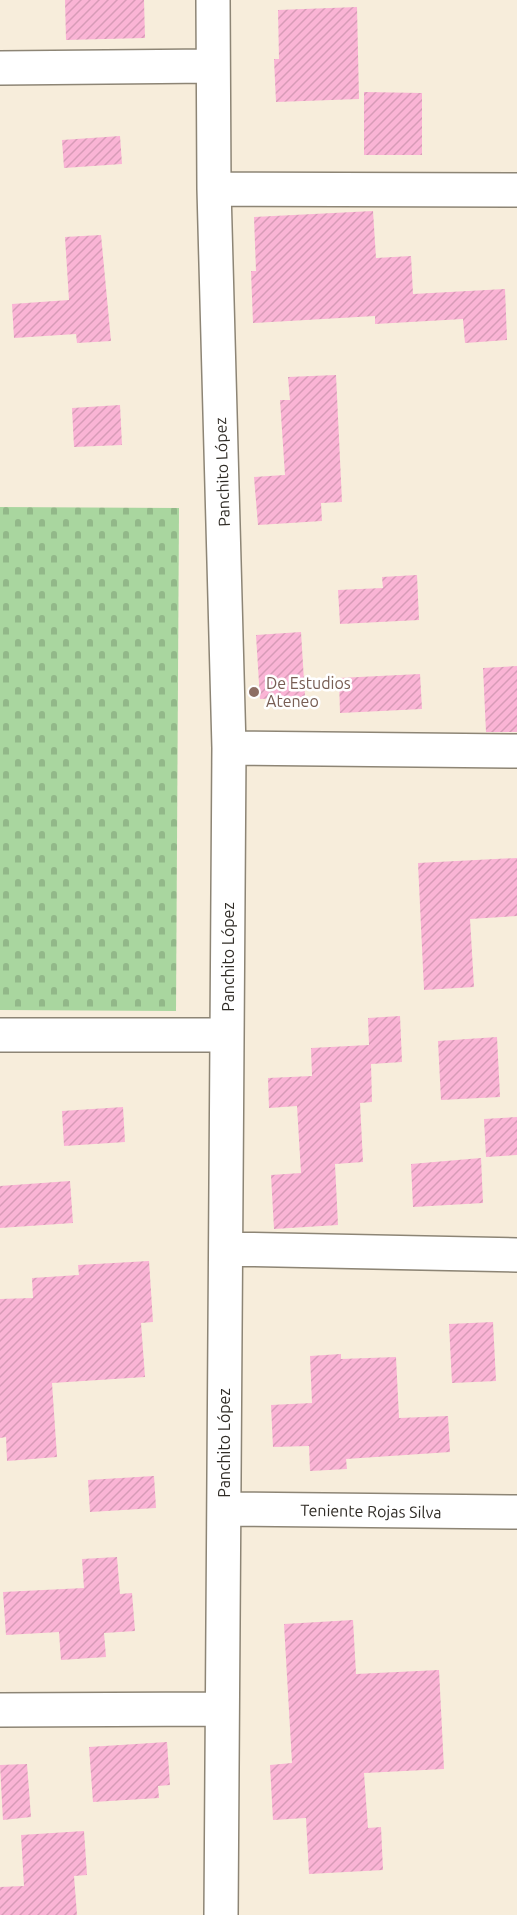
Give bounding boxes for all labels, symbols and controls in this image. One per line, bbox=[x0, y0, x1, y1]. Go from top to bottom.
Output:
street label: Panchito López bbox=[211, 417, 233, 527]
place label: De Estudios Ateneo bbox=[266, 674, 351, 710]
marker: De Estudios Ateneo bbox=[247, 685, 261, 699]
street label: Panchito López bbox=[219, 902, 237, 1012]
street label: Panchito López bbox=[215, 1388, 233, 1498]
street label: Teniente Rojas Silva bbox=[300, 1501, 442, 1521]

